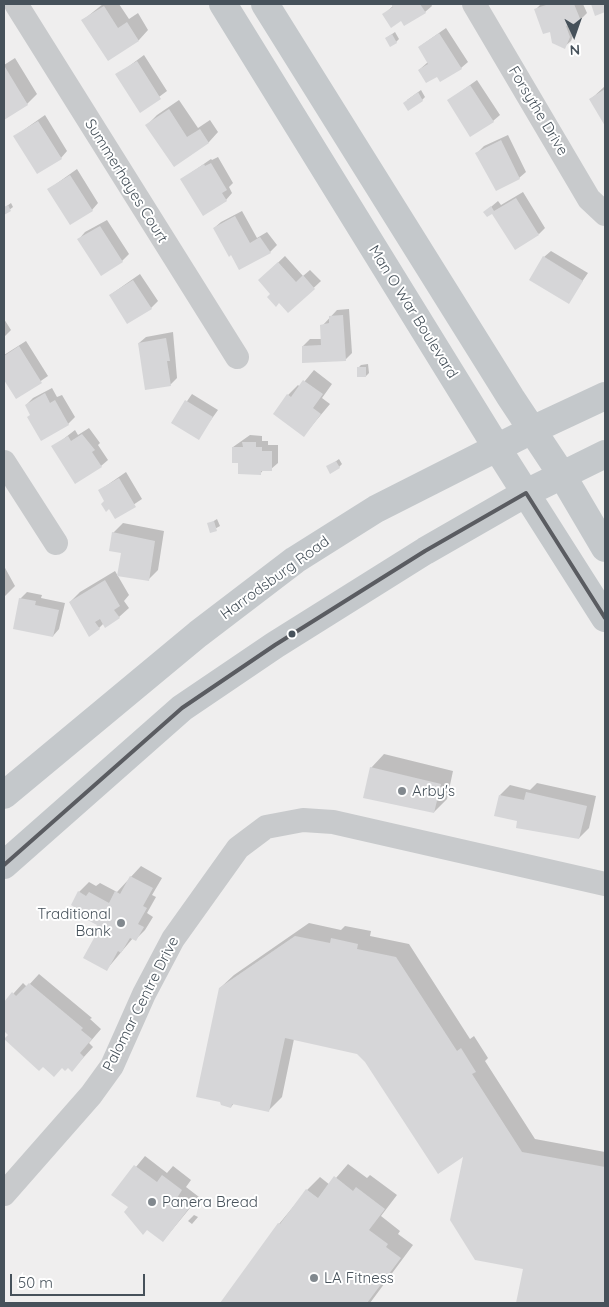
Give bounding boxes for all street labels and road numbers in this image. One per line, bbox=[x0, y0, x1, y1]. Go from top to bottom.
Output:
street label: Forsythe Drive bbox=[504, 63, 572, 159]
street label: Summerhayes Court bbox=[81, 116, 171, 246]
street label: Man O War Boulevard bbox=[365, 242, 461, 382]
street label: Harrodsburg Road bbox=[217, 532, 333, 624]
street label: Palomar Centre Drive bbox=[99, 933, 183, 1075]

